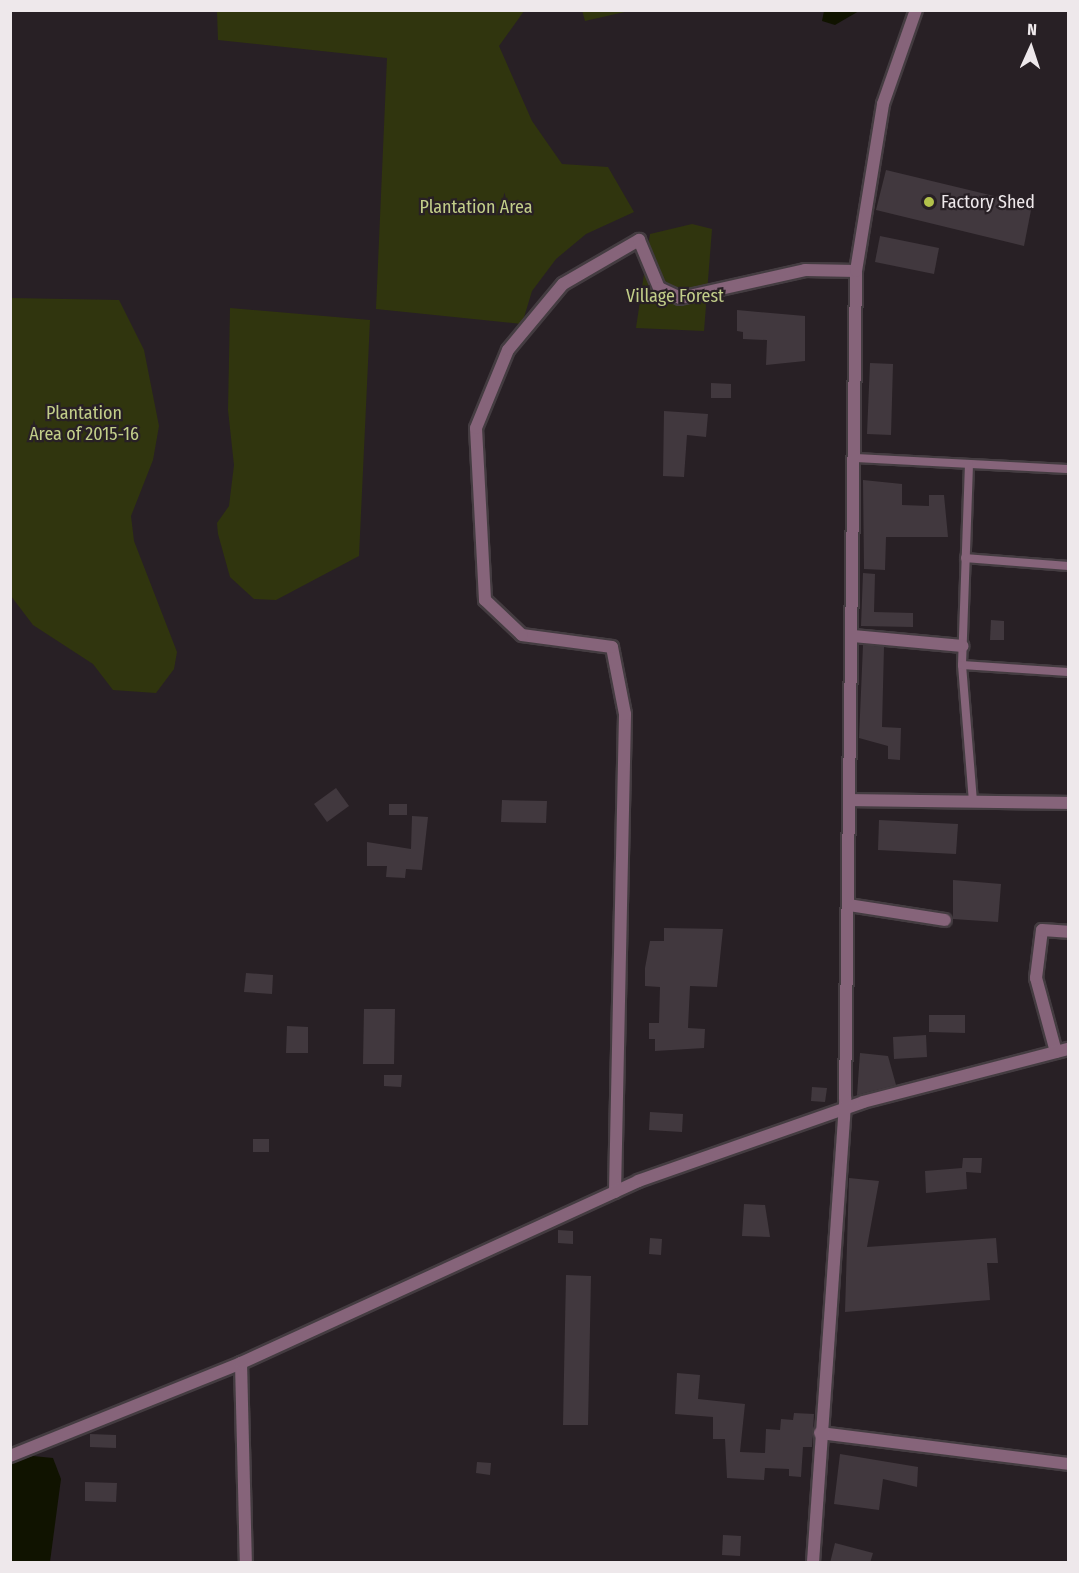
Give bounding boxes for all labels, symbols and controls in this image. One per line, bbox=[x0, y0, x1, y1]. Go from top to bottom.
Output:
north arrow bbox=[1001, 18, 1061, 78]
text: N bbox=[1027, 20, 1037, 39]
place label: Factory Shed bbox=[941, 191, 1035, 213]
marker: Factory Shed bbox=[922, 195, 936, 209]
park label: Plantation Area bbox=[419, 196, 533, 218]
park label: Village Forest bbox=[626, 285, 724, 307]
park label: Plantation Area of 2015-16 bbox=[29, 403, 139, 446]

